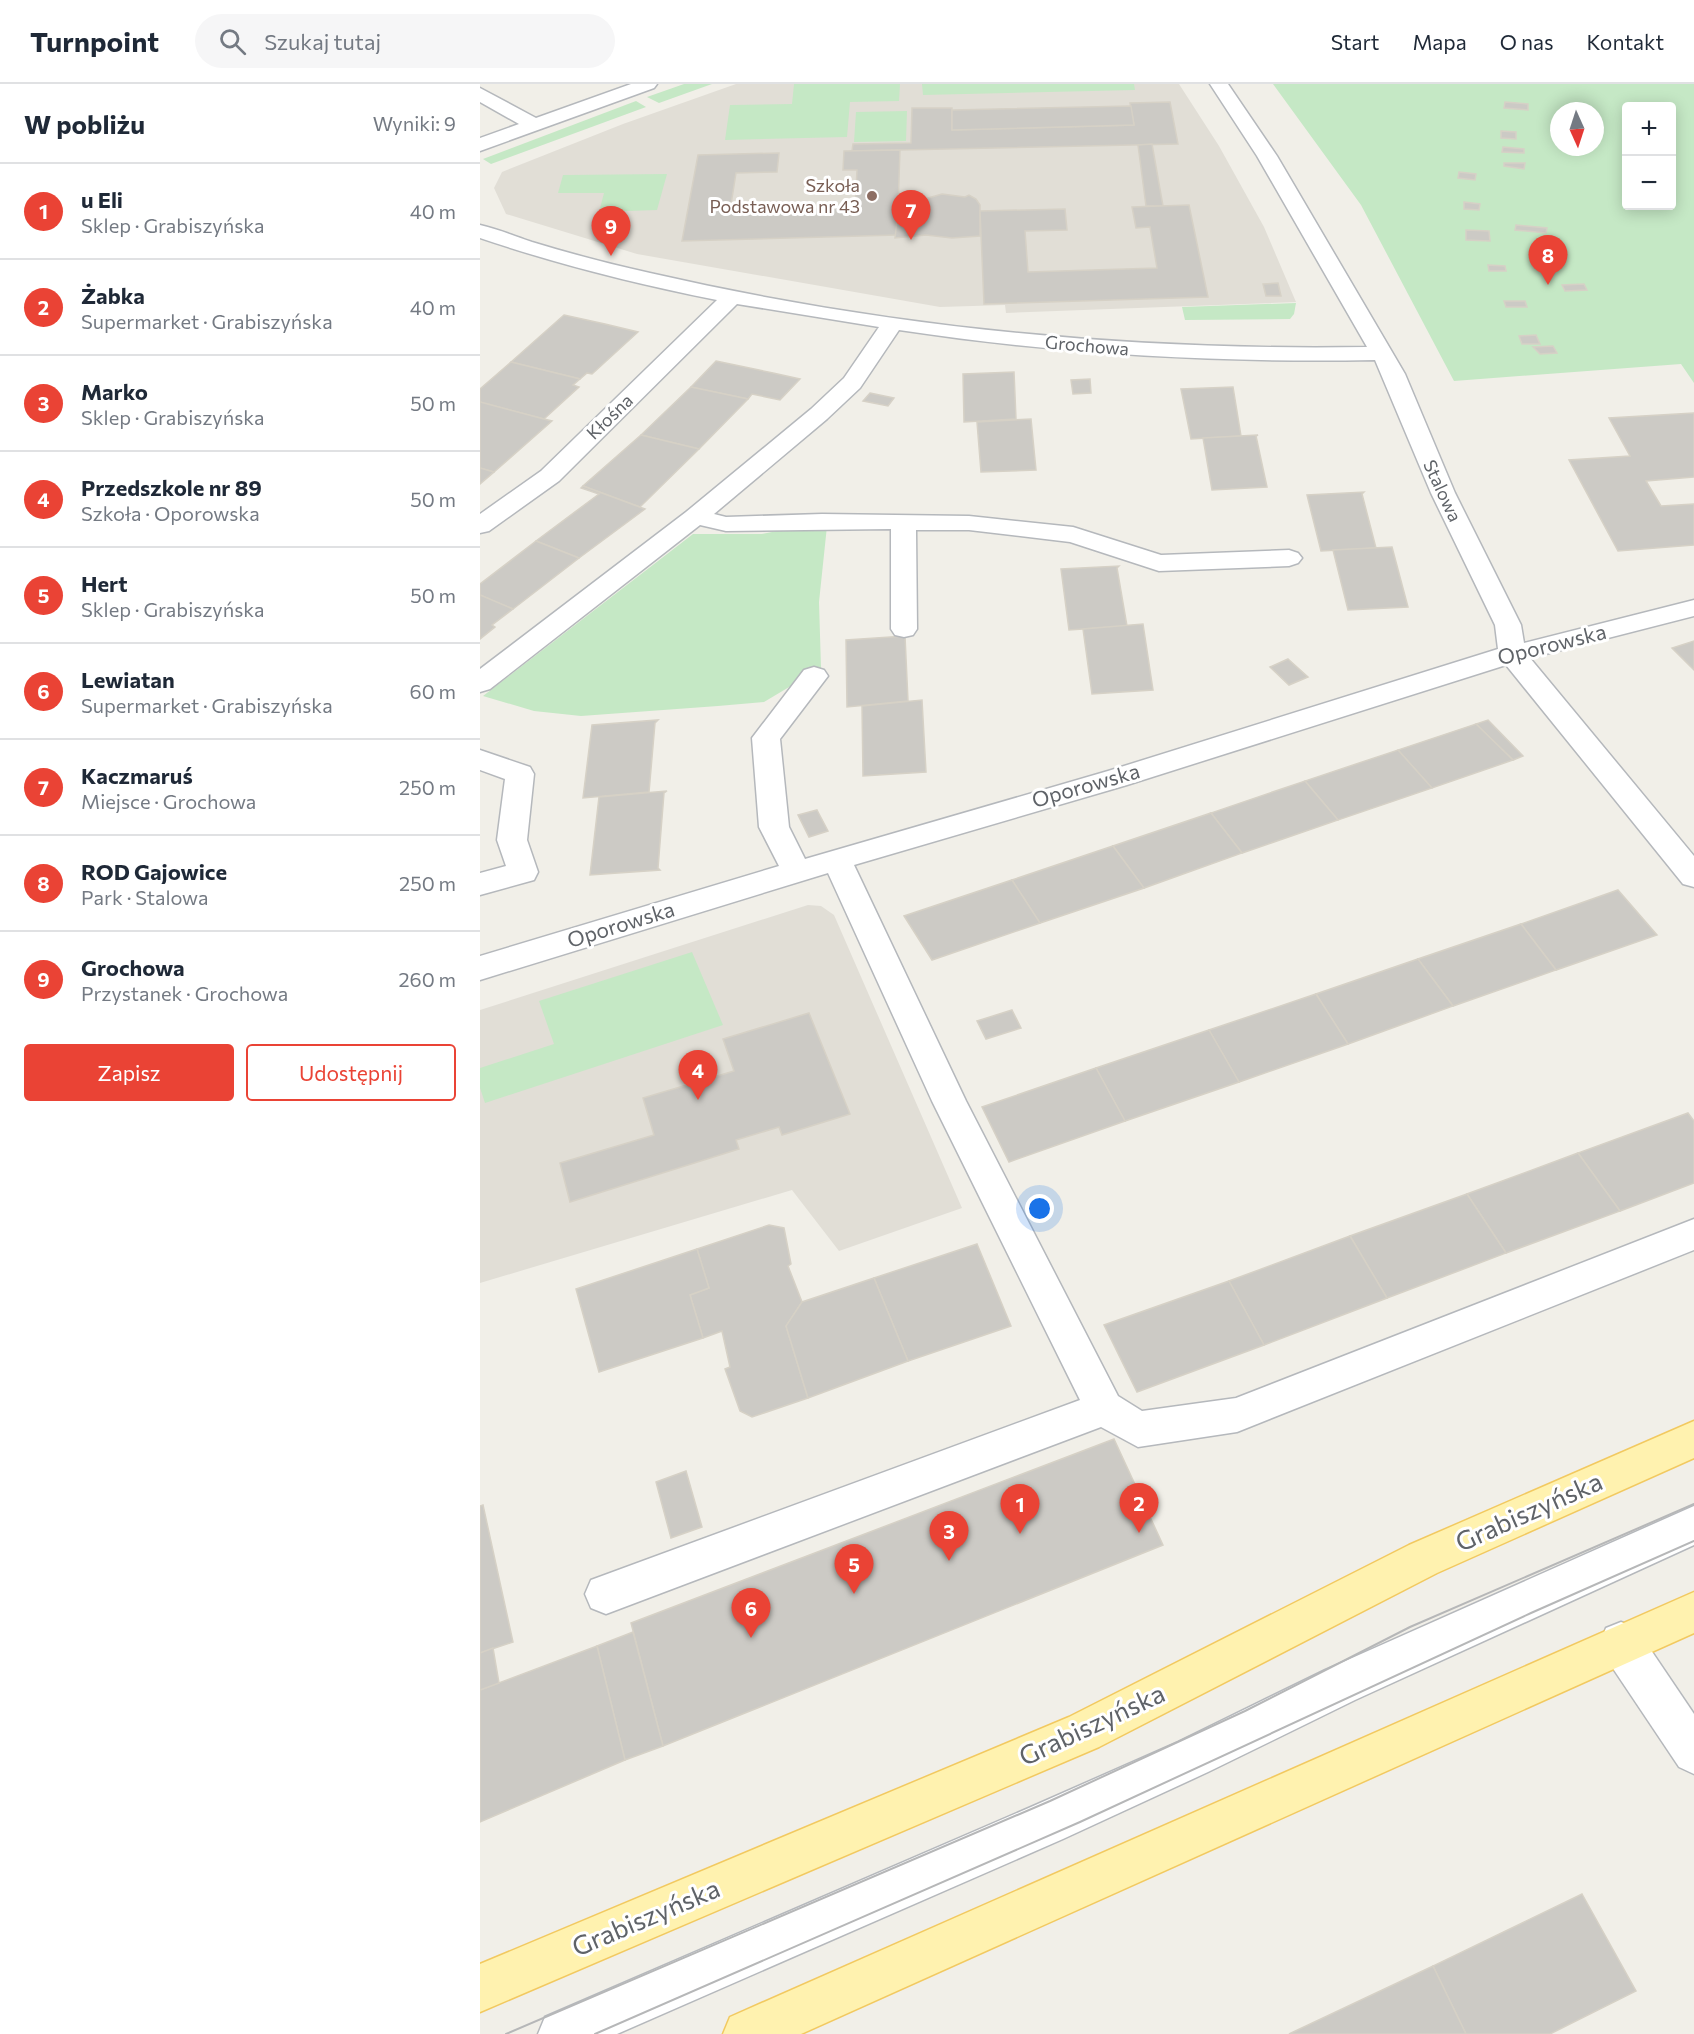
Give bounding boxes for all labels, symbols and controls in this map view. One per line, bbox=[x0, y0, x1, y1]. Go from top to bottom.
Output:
search box bbox=[195, 14, 615, 68]
text: Turnpoint bbox=[30, 24, 159, 58]
icon: search bbox=[216, 25, 249, 58]
text: Szukaj tutaj bbox=[264, 28, 381, 55]
text: Start bbox=[1331, 29, 1379, 54]
text: Mapa bbox=[1412, 29, 1467, 54]
text: O nas bbox=[1500, 29, 1553, 54]
text: Kontakt bbox=[1586, 29, 1664, 54]
north arrow bbox=[1550, 102, 1604, 156]
map controls bbox=[1622, 102, 1676, 210]
button: + bbox=[1622, 102, 1676, 156]
text: W pobliżu bbox=[24, 108, 145, 139]
text: Wyniki: 9 bbox=[373, 111, 456, 135]
button: − bbox=[1622, 156, 1676, 210]
place label: Szkoła Podstawowa nr 43 bbox=[709, 174, 860, 217]
text: u Eli bbox=[81, 186, 123, 213]
marker: Szkoła Podstawowa nr 43 bbox=[865, 189, 879, 203]
pin: 7 bbox=[892, 190, 930, 240]
text: 1 bbox=[39, 199, 48, 223]
text: 40 m bbox=[410, 199, 456, 223]
pin: 9 bbox=[592, 206, 630, 256]
text: Sklep · Grabiszyńska bbox=[81, 213, 265, 237]
pin: 8 bbox=[1528, 236, 1568, 285]
text: Żabka bbox=[81, 282, 145, 309]
text: 2 bbox=[38, 295, 49, 319]
text: 40 m bbox=[410, 295, 456, 319]
text: Supermarket · Grabiszyńska bbox=[81, 309, 333, 333]
street label: Grochowa bbox=[1044, 330, 1130, 360]
text: Marko bbox=[81, 378, 148, 405]
street label: Kłośna bbox=[582, 389, 637, 444]
text: 3 bbox=[38, 391, 49, 415]
text: 50 m bbox=[410, 391, 456, 415]
text: Sklep · Grabiszyńska bbox=[81, 405, 265, 429]
street label: Stalowa bbox=[1419, 456, 1467, 525]
text: Przedszkole nr 89 bbox=[81, 474, 262, 501]
text: 4 bbox=[37, 487, 50, 511]
text: 50 m bbox=[410, 487, 456, 511]
text: Szkoła · Oporowska bbox=[81, 501, 260, 525]
text: Hert bbox=[81, 570, 127, 597]
text: 5 bbox=[38, 583, 49, 607]
text: 50 m bbox=[410, 583, 456, 607]
text: Sklep · Grabiszyńska bbox=[81, 597, 265, 621]
street label: Oporowska bbox=[1495, 618, 1609, 669]
text: Lewiatan bbox=[81, 666, 175, 693]
text: 6 bbox=[37, 679, 50, 703]
text: 60 m bbox=[410, 679, 456, 703]
text: Supermarket · Grabiszyńska bbox=[81, 693, 333, 717]
street label: Oporowska bbox=[1029, 757, 1142, 812]
text: Kaczmaruś bbox=[81, 762, 193, 789]
text: 7 bbox=[38, 775, 49, 799]
text: 250 m bbox=[399, 775, 456, 799]
text: Miejsce · Grochowa bbox=[81, 789, 256, 813]
text: ROD Gajowice bbox=[81, 858, 227, 885]
text: 8 bbox=[37, 871, 50, 895]
text: 250 m bbox=[399, 871, 456, 895]
text: Park · Stalowa bbox=[81, 885, 208, 909]
street label: Oporowska bbox=[564, 895, 677, 952]
text: Grochowa bbox=[81, 954, 185, 981]
text: 9 bbox=[37, 967, 50, 991]
text: 260 m bbox=[398, 967, 456, 991]
text: Przystanek · Grochowa bbox=[81, 981, 288, 1005]
button: Zapisz bbox=[24, 1044, 234, 1101]
button: Udostępnij bbox=[246, 1044, 456, 1101]
pin: 4 bbox=[678, 1050, 718, 1100]
your location bbox=[1025, 1194, 1054, 1223]
street label: Grabiszyńska bbox=[1450, 1464, 1607, 1557]
pin: 1 bbox=[1000, 1484, 1040, 1534]
pin: 2 bbox=[1120, 1484, 1158, 1533]
pin: 3 bbox=[930, 1512, 968, 1561]
pin: 5 bbox=[834, 1544, 874, 1594]
pin: 6 bbox=[732, 1588, 770, 1638]
street label: Grabiszyńska bbox=[1013, 1676, 1169, 1771]
street label: Grabiszyńska bbox=[567, 1872, 724, 1962]

